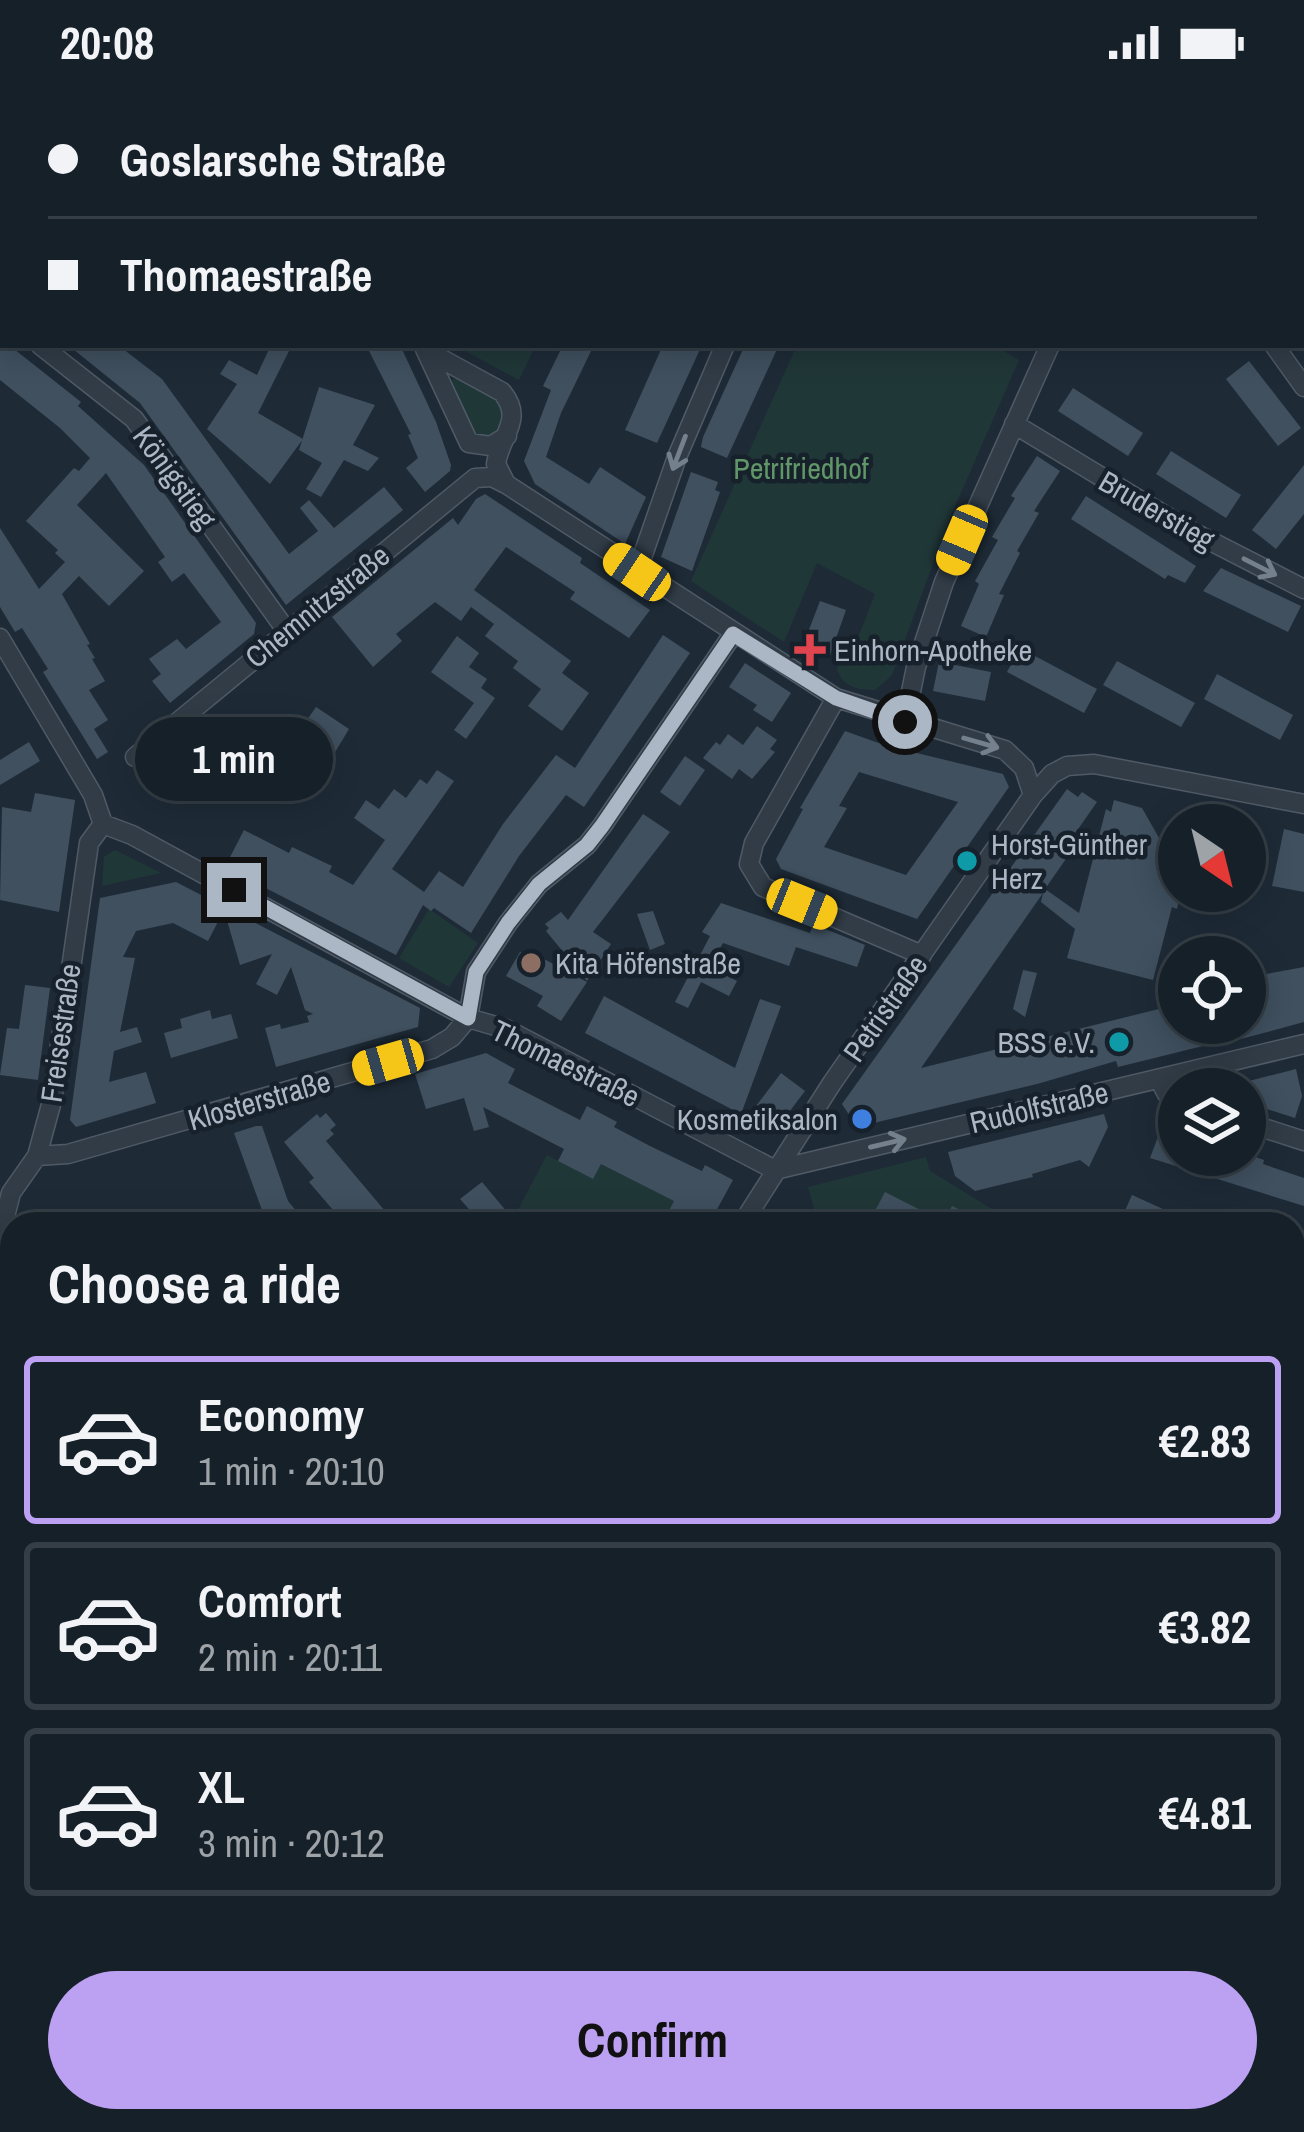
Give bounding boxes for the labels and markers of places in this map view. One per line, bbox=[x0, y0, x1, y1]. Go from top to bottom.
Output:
place label: Einhorn-Apotheke bbox=[834, 630, 1032, 670]
marker: Einhorn-Apotheke bbox=[797, 637, 823, 663]
place label: Horst-Günther Herz bbox=[991, 824, 1148, 898]
marker: Horst-Günther Herz bbox=[954, 848, 980, 874]
place label: Kita Höfenstraße bbox=[555, 943, 741, 983]
marker: Kita Höfenstraße bbox=[518, 950, 544, 976]
place label: BSS e.V. bbox=[997, 1022, 1095, 1062]
marker: BSS e.V. bbox=[1106, 1029, 1132, 1055]
place label: Kosmetiksalon bbox=[677, 1099, 838, 1139]
marker: Kosmetiksalon bbox=[849, 1106, 875, 1132]

